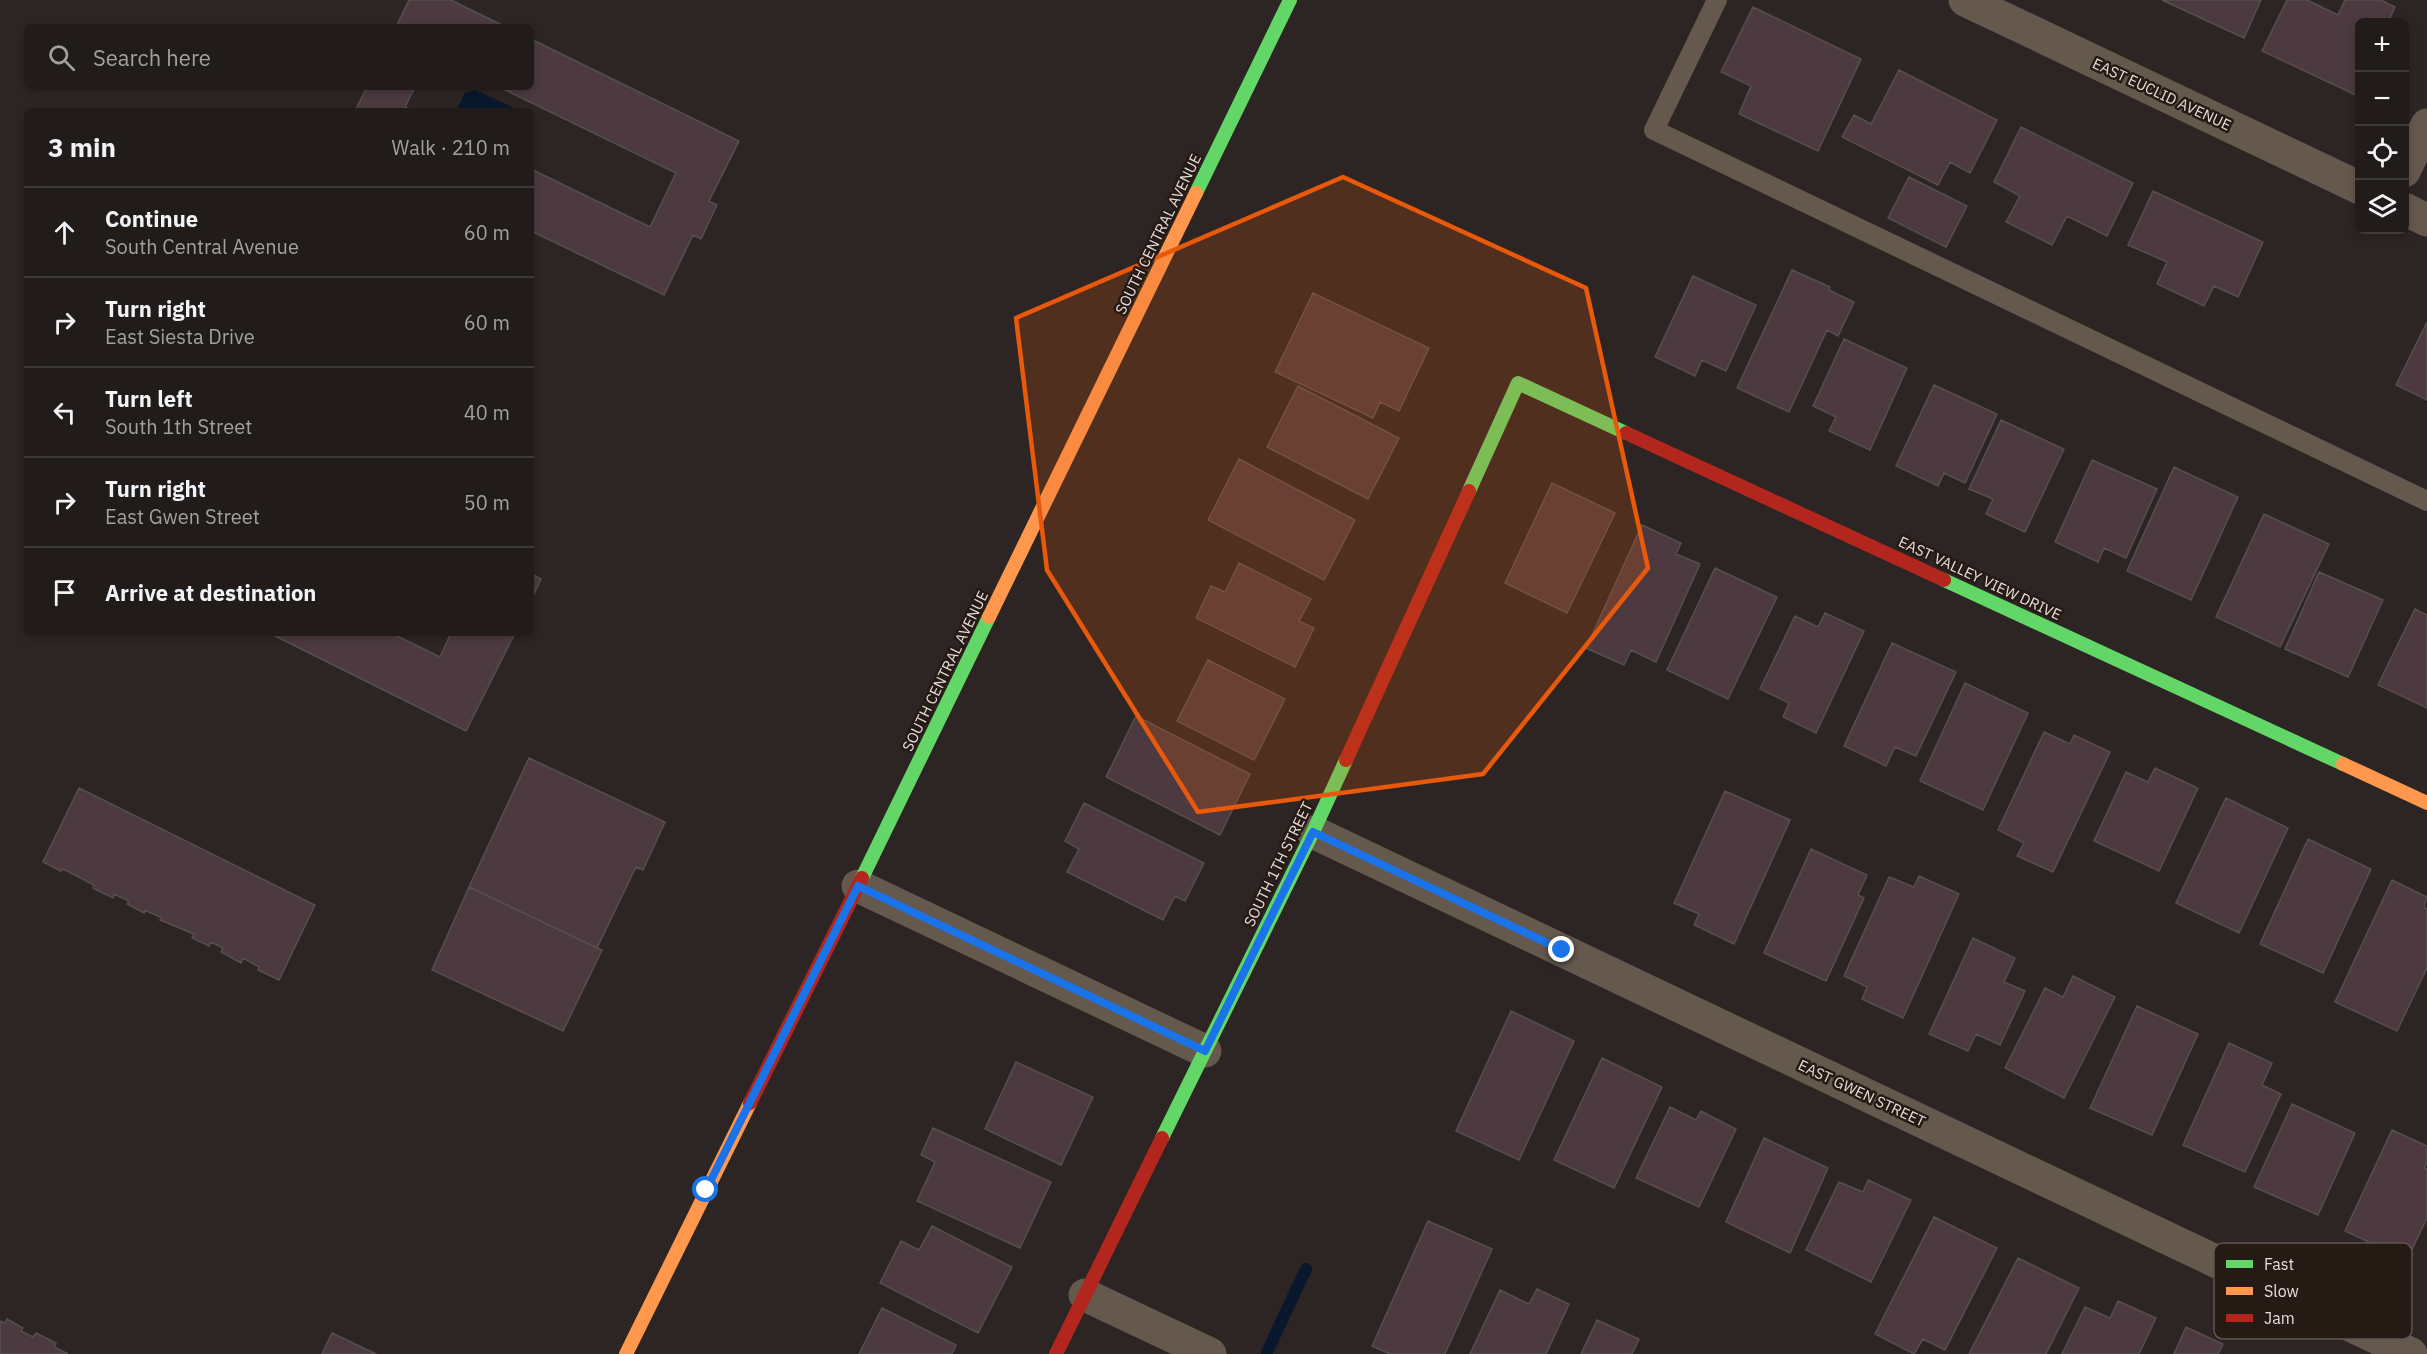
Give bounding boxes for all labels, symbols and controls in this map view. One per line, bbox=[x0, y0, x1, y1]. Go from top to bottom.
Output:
map controls bbox=[2355, 18, 2409, 234]
button: + bbox=[2355, 18, 2409, 72]
search box bbox=[24, 24, 534, 90]
icon: search bbox=[45, 41, 78, 74]
text: Search here bbox=[93, 43, 211, 72]
street label: EAST EUCLID AVENUE bbox=[2090, 54, 2234, 134]
button: − bbox=[2355, 72, 2409, 126]
button: locate bbox=[2355, 126, 2409, 180]
text: 3 min bbox=[48, 130, 116, 164]
text: Walk · 210 m bbox=[392, 134, 510, 161]
street label: SOUTH CENTRAL AVENUE bbox=[1111, 151, 1205, 317]
button: layers bbox=[2355, 180, 2409, 234]
text: Continue bbox=[105, 204, 198, 233]
icon: ahead bbox=[48, 216, 81, 249]
text: 60 m bbox=[464, 219, 510, 246]
text: South Central Avenue bbox=[105, 233, 299, 260]
text: Turn right bbox=[105, 294, 206, 323]
icon: right bbox=[48, 306, 81, 339]
text: 60 m bbox=[464, 309, 510, 336]
text: East Siesta Drive bbox=[105, 323, 255, 350]
text: Turn left bbox=[105, 384, 193, 413]
icon: left bbox=[48, 396, 81, 429]
text: 40 m bbox=[464, 399, 510, 426]
text: South 1th Street bbox=[105, 413, 252, 440]
text: Turn right bbox=[105, 474, 206, 503]
icon: right bbox=[48, 486, 81, 519]
text: 50 m bbox=[464, 489, 510, 516]
text: East Gwen Street bbox=[105, 503, 260, 530]
street label: EAST VALLEY VIEW DRIVE bbox=[1896, 532, 2064, 624]
icon: arrive bbox=[48, 576, 81, 609]
text: Arrive at destination bbox=[105, 578, 316, 607]
street label: SOUTH CENTRAL AVENUE bbox=[898, 588, 992, 754]
street label: SOUTH 1TH STREET bbox=[1239, 798, 1317, 930]
route end bbox=[1548, 936, 1574, 962]
street label: EAST GWEN STREET bbox=[1795, 1055, 1929, 1131]
route start bbox=[692, 1176, 718, 1202]
legend bbox=[2214, 1243, 2412, 1339]
text: Fast bbox=[2264, 1254, 2294, 1274]
text: Slow bbox=[2264, 1281, 2299, 1301]
text: Jam bbox=[2264, 1308, 2295, 1328]

